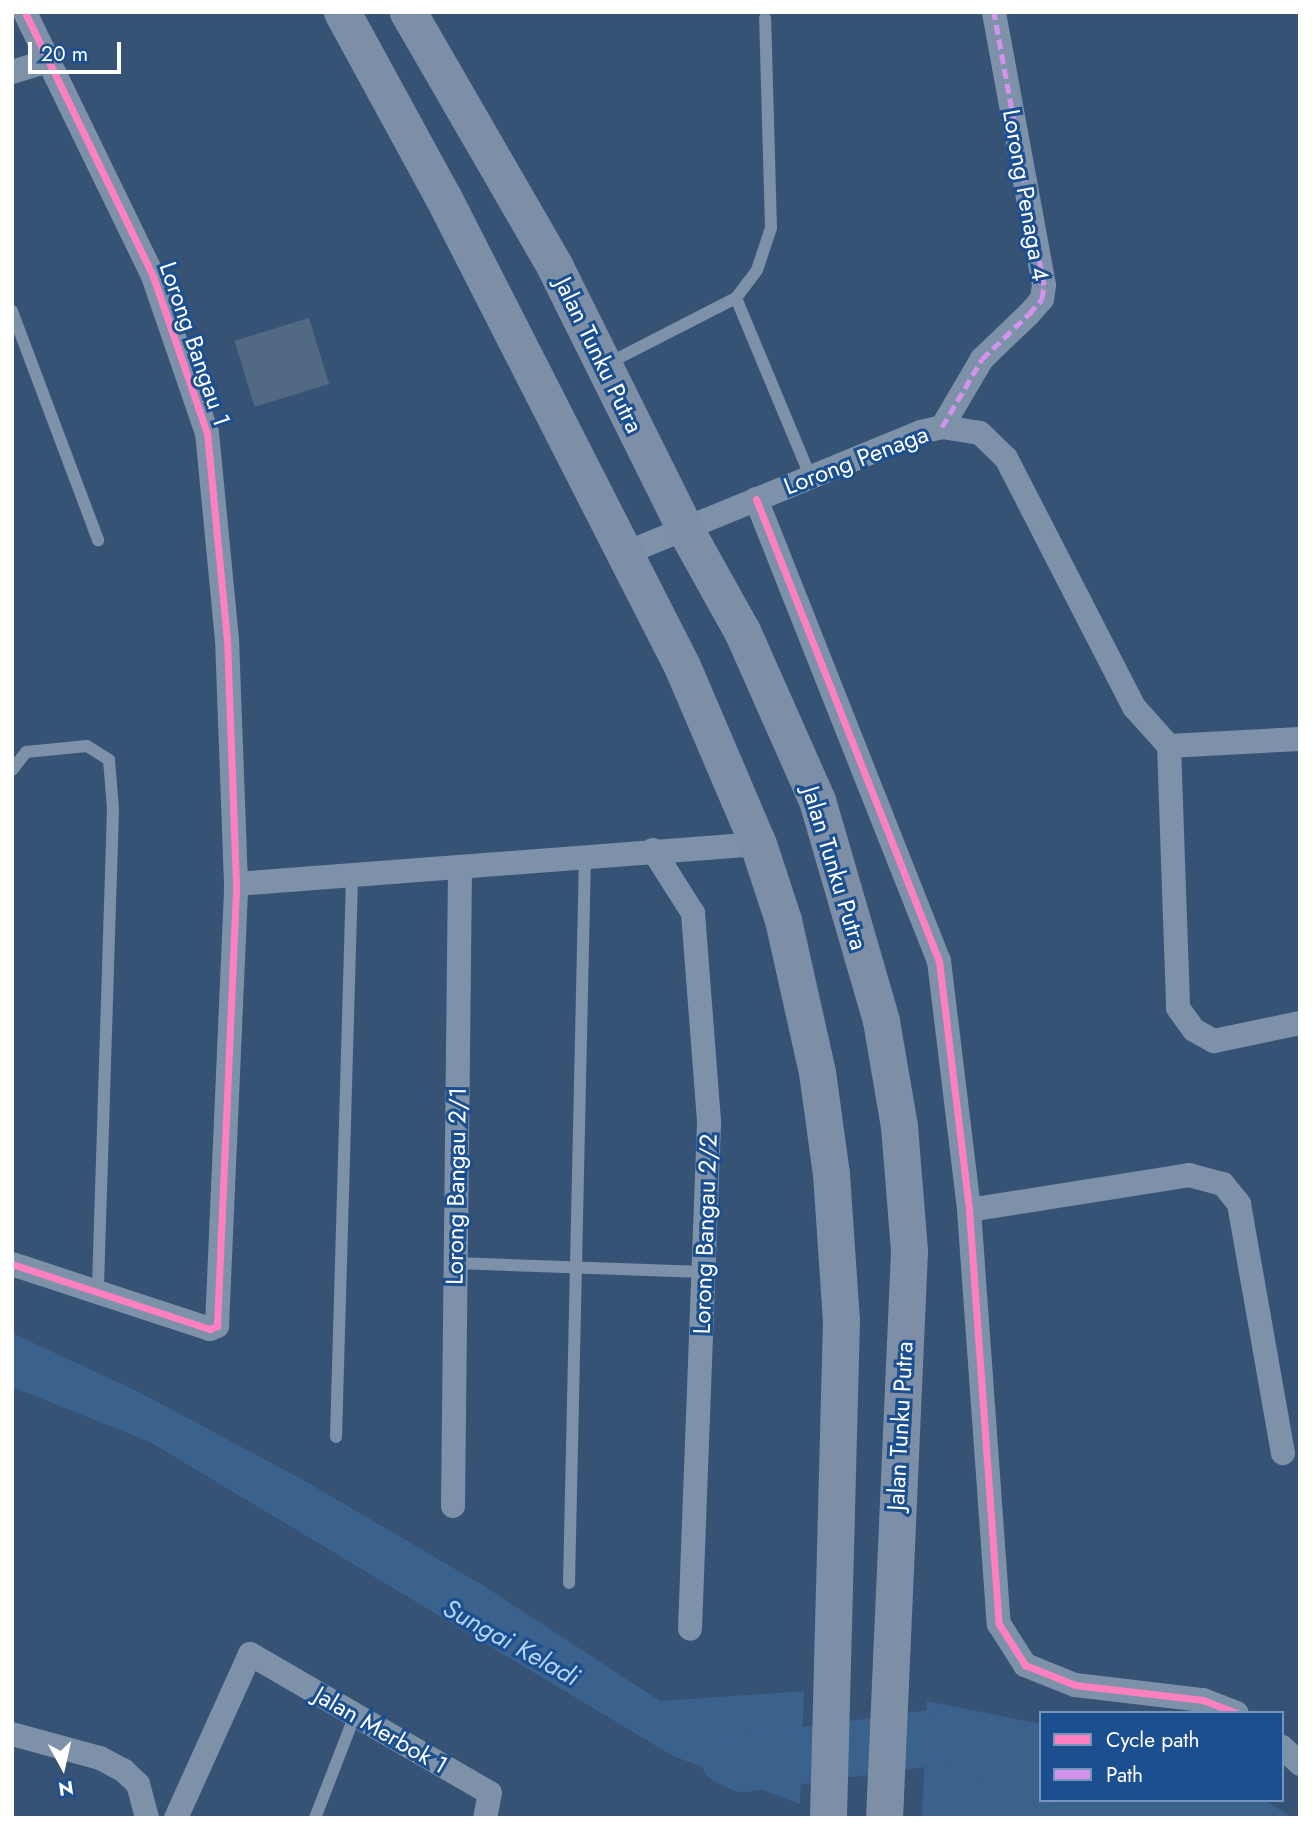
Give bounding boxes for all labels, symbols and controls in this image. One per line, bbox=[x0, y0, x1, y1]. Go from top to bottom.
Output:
scale bar bbox=[32, 28, 124, 72]
text: 20 m bbox=[41, 39, 88, 69]
street label: Lorong Penaga 4 bbox=[997, 107, 1055, 283]
street label: Lorong Bangau 1 bbox=[153, 258, 237, 430]
street label: Jalan Tunku Putra bbox=[549, 272, 649, 438]
street label: Lorong Penaga bbox=[780, 419, 932, 501]
street label: Jalan Tunku Putra bbox=[796, 783, 874, 953]
street label: Lorong Bangau 2/1 bbox=[440, 1087, 472, 1285]
street label: Lorong Bangau 2/2 bbox=[687, 1133, 723, 1335]
street label: Jalan Tunku Putra bbox=[881, 1341, 919, 1511]
water label: Sungai Keladi bbox=[437, 1593, 585, 1693]
street label: Jalan Merbok 1 bbox=[309, 1680, 453, 1780]
legend bbox=[1039, 1711, 1284, 1802]
text: Cycle path bbox=[1106, 1725, 1199, 1755]
north arrow bbox=[28, 1732, 98, 1802]
text: Path bbox=[1106, 1760, 1143, 1790]
text: N bbox=[57, 1774, 75, 1803]

